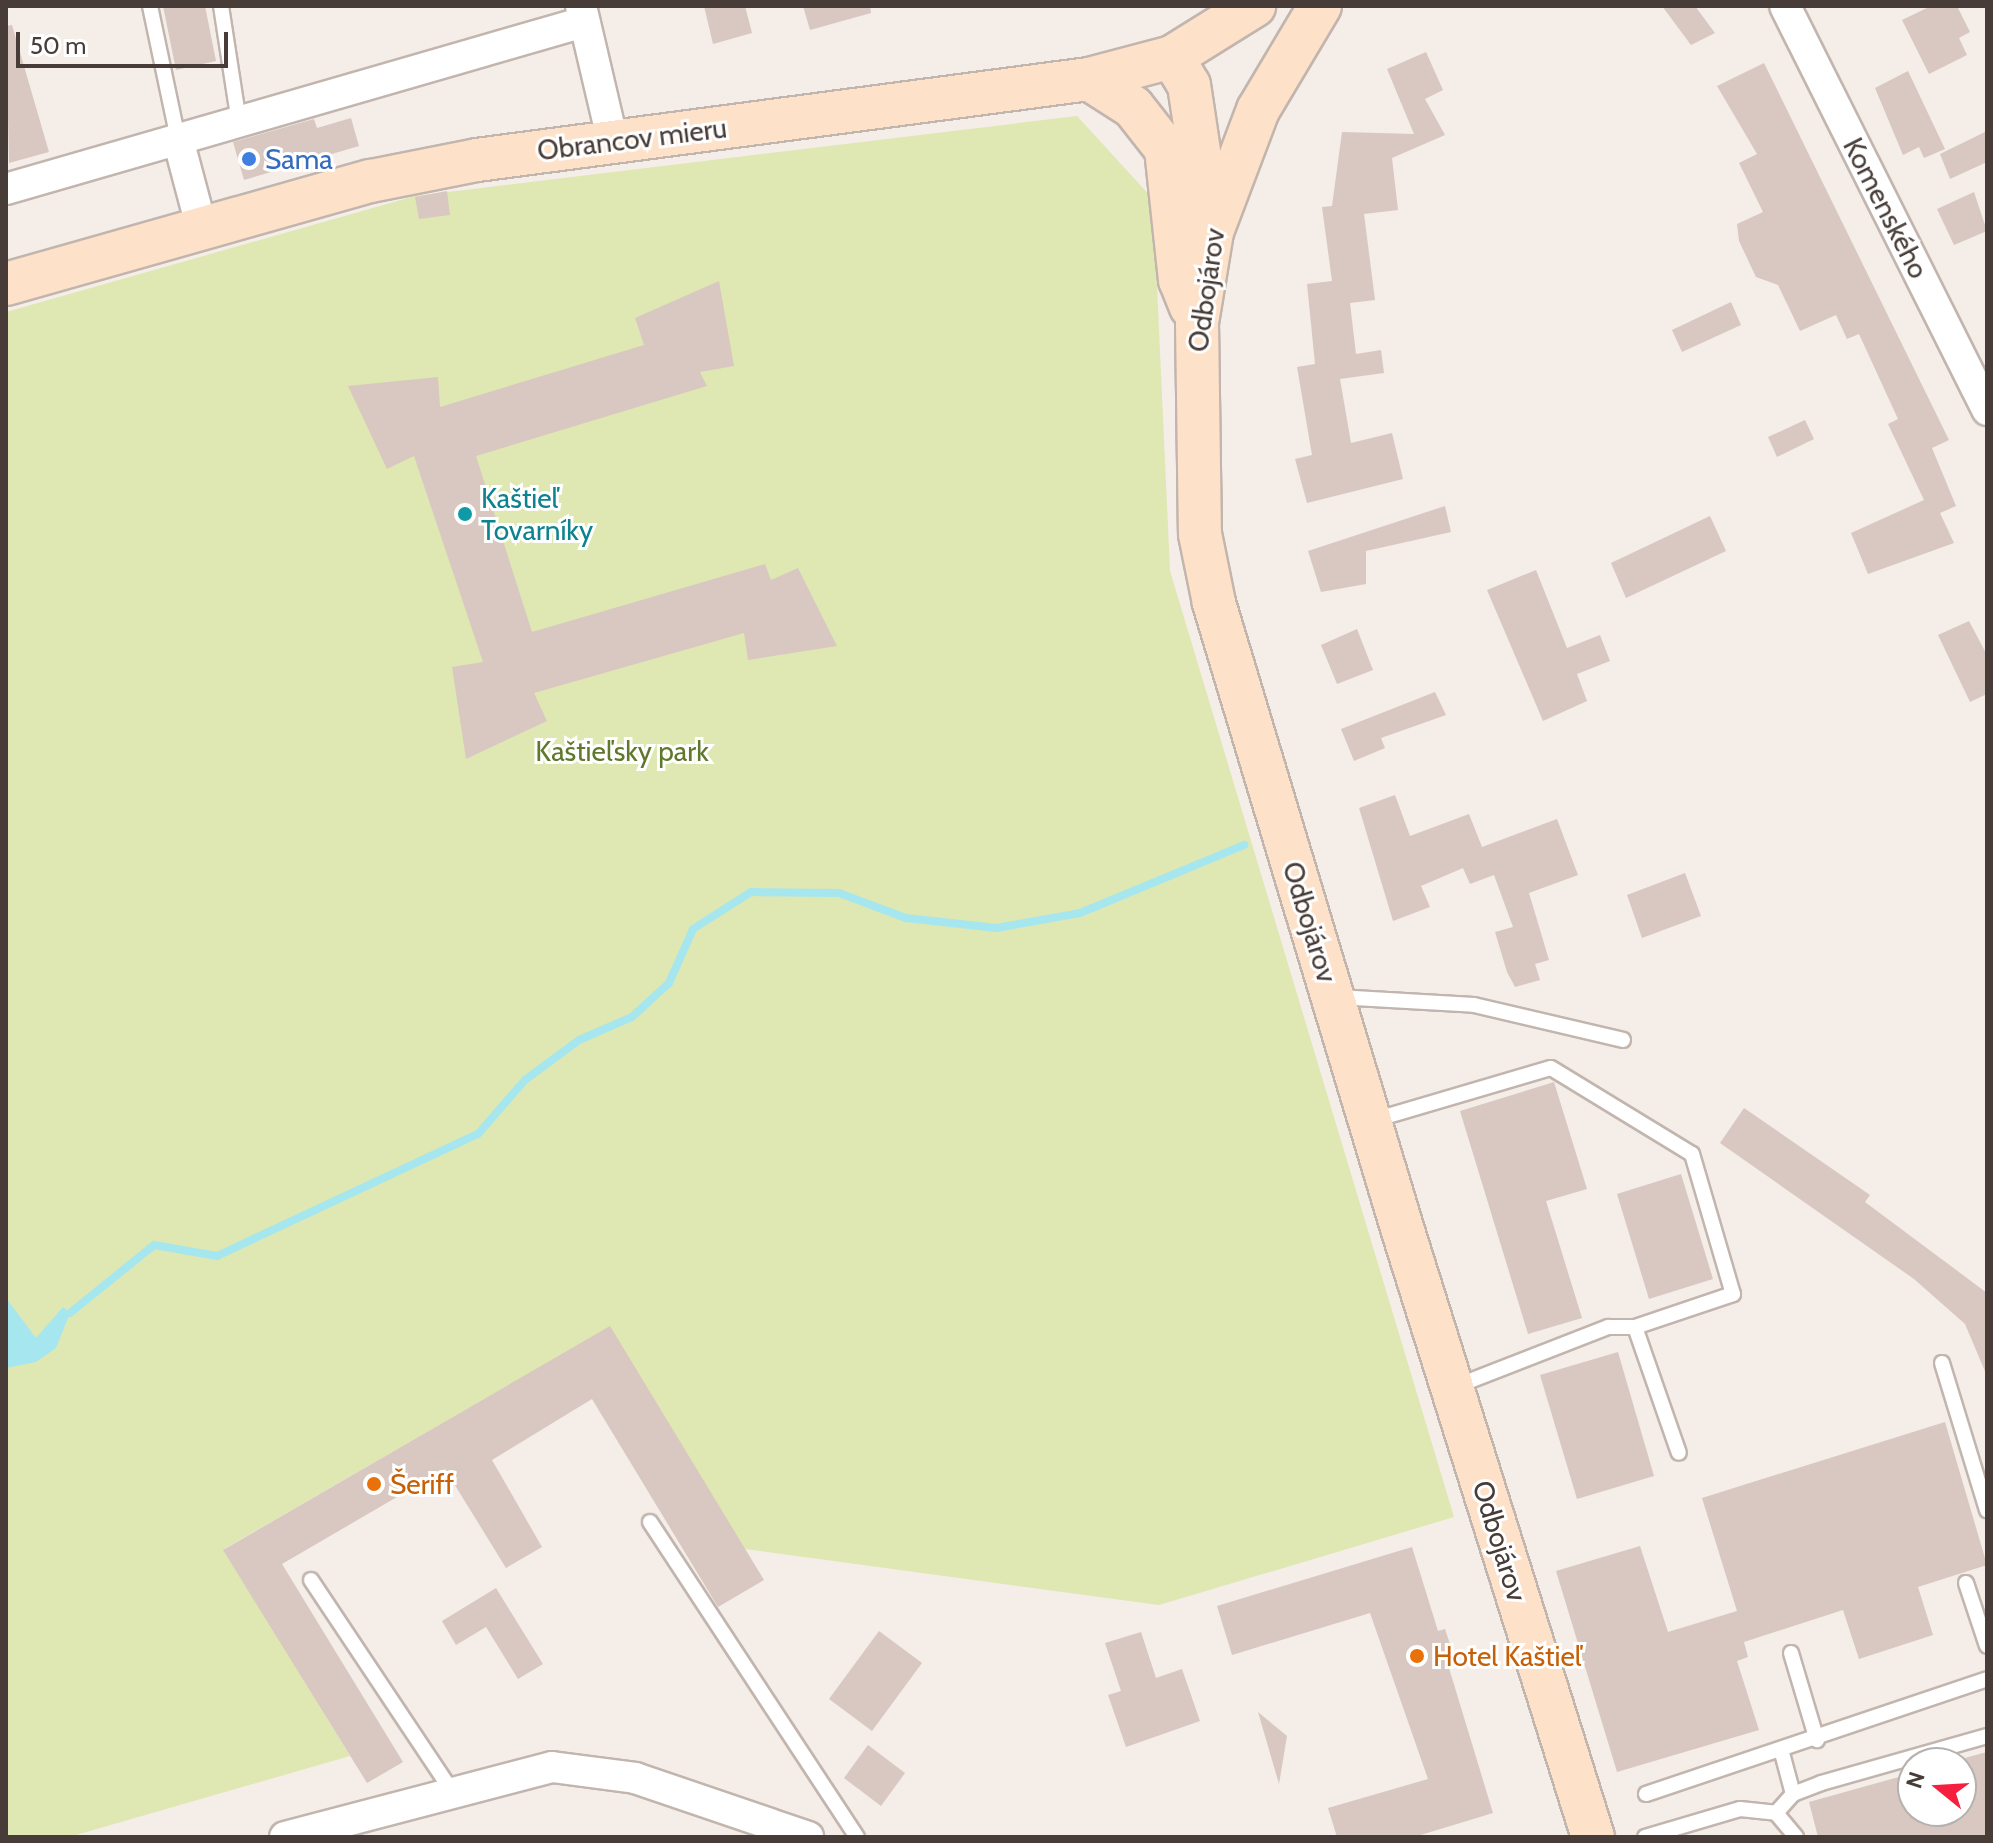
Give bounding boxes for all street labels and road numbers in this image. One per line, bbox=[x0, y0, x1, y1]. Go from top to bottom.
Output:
street label: Obrancov mieru bbox=[535, 111, 729, 167]
street label: Komenského bbox=[1836, 132, 1936, 284]
street label: Odbojárov bbox=[1181, 226, 1231, 354]
street label: Odbojárov bbox=[1276, 857, 1344, 987]
street label: Odbojárov bbox=[1466, 1476, 1534, 1606]

